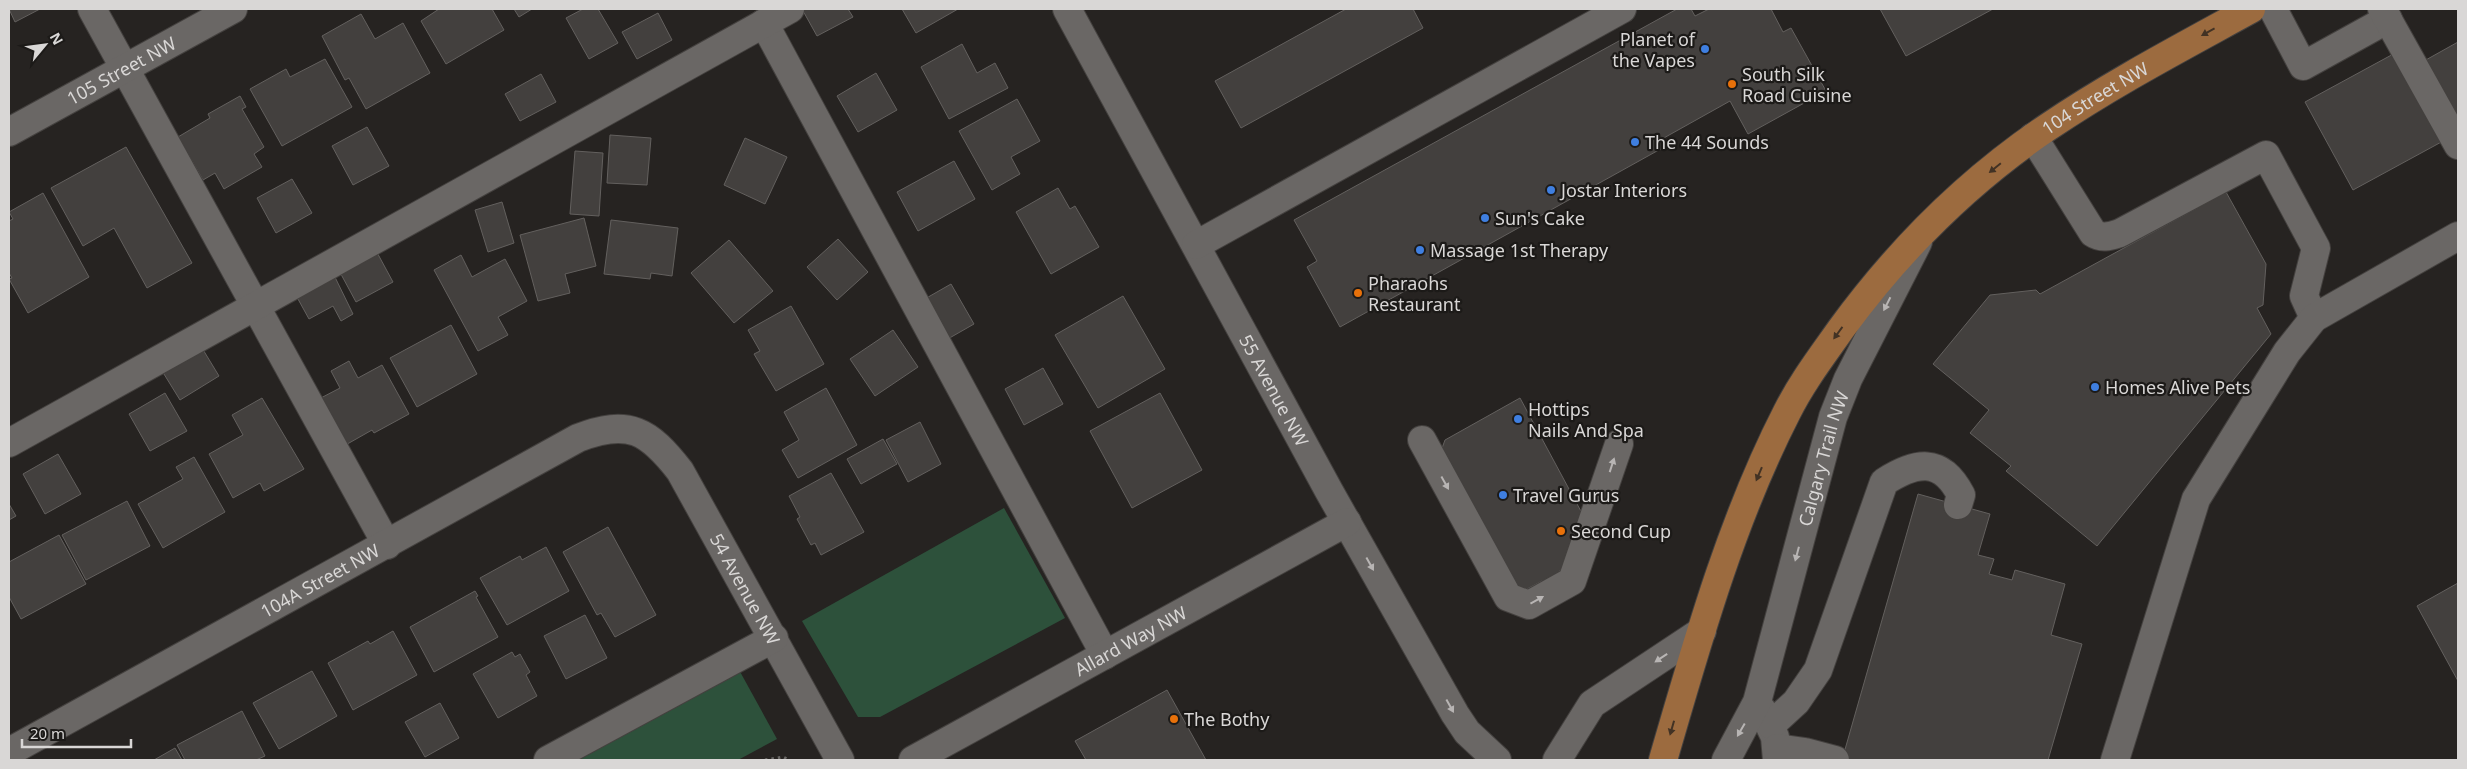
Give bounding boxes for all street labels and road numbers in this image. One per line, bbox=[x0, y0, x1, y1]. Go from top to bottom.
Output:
street label: 105 Street NW bbox=[62, 31, 180, 110]
street label: 104 Street NW bbox=[2037, 56, 2153, 140]
street label: 55 Avenue NW bbox=[1234, 330, 1314, 451]
street label: Calgary Trail NW bbox=[1792, 387, 1854, 529]
street label: 54 Avenue NW bbox=[705, 529, 786, 649]
street label: 104A Street NW bbox=[256, 538, 384, 623]
street label: Allard Way NW bbox=[1070, 600, 1191, 681]

